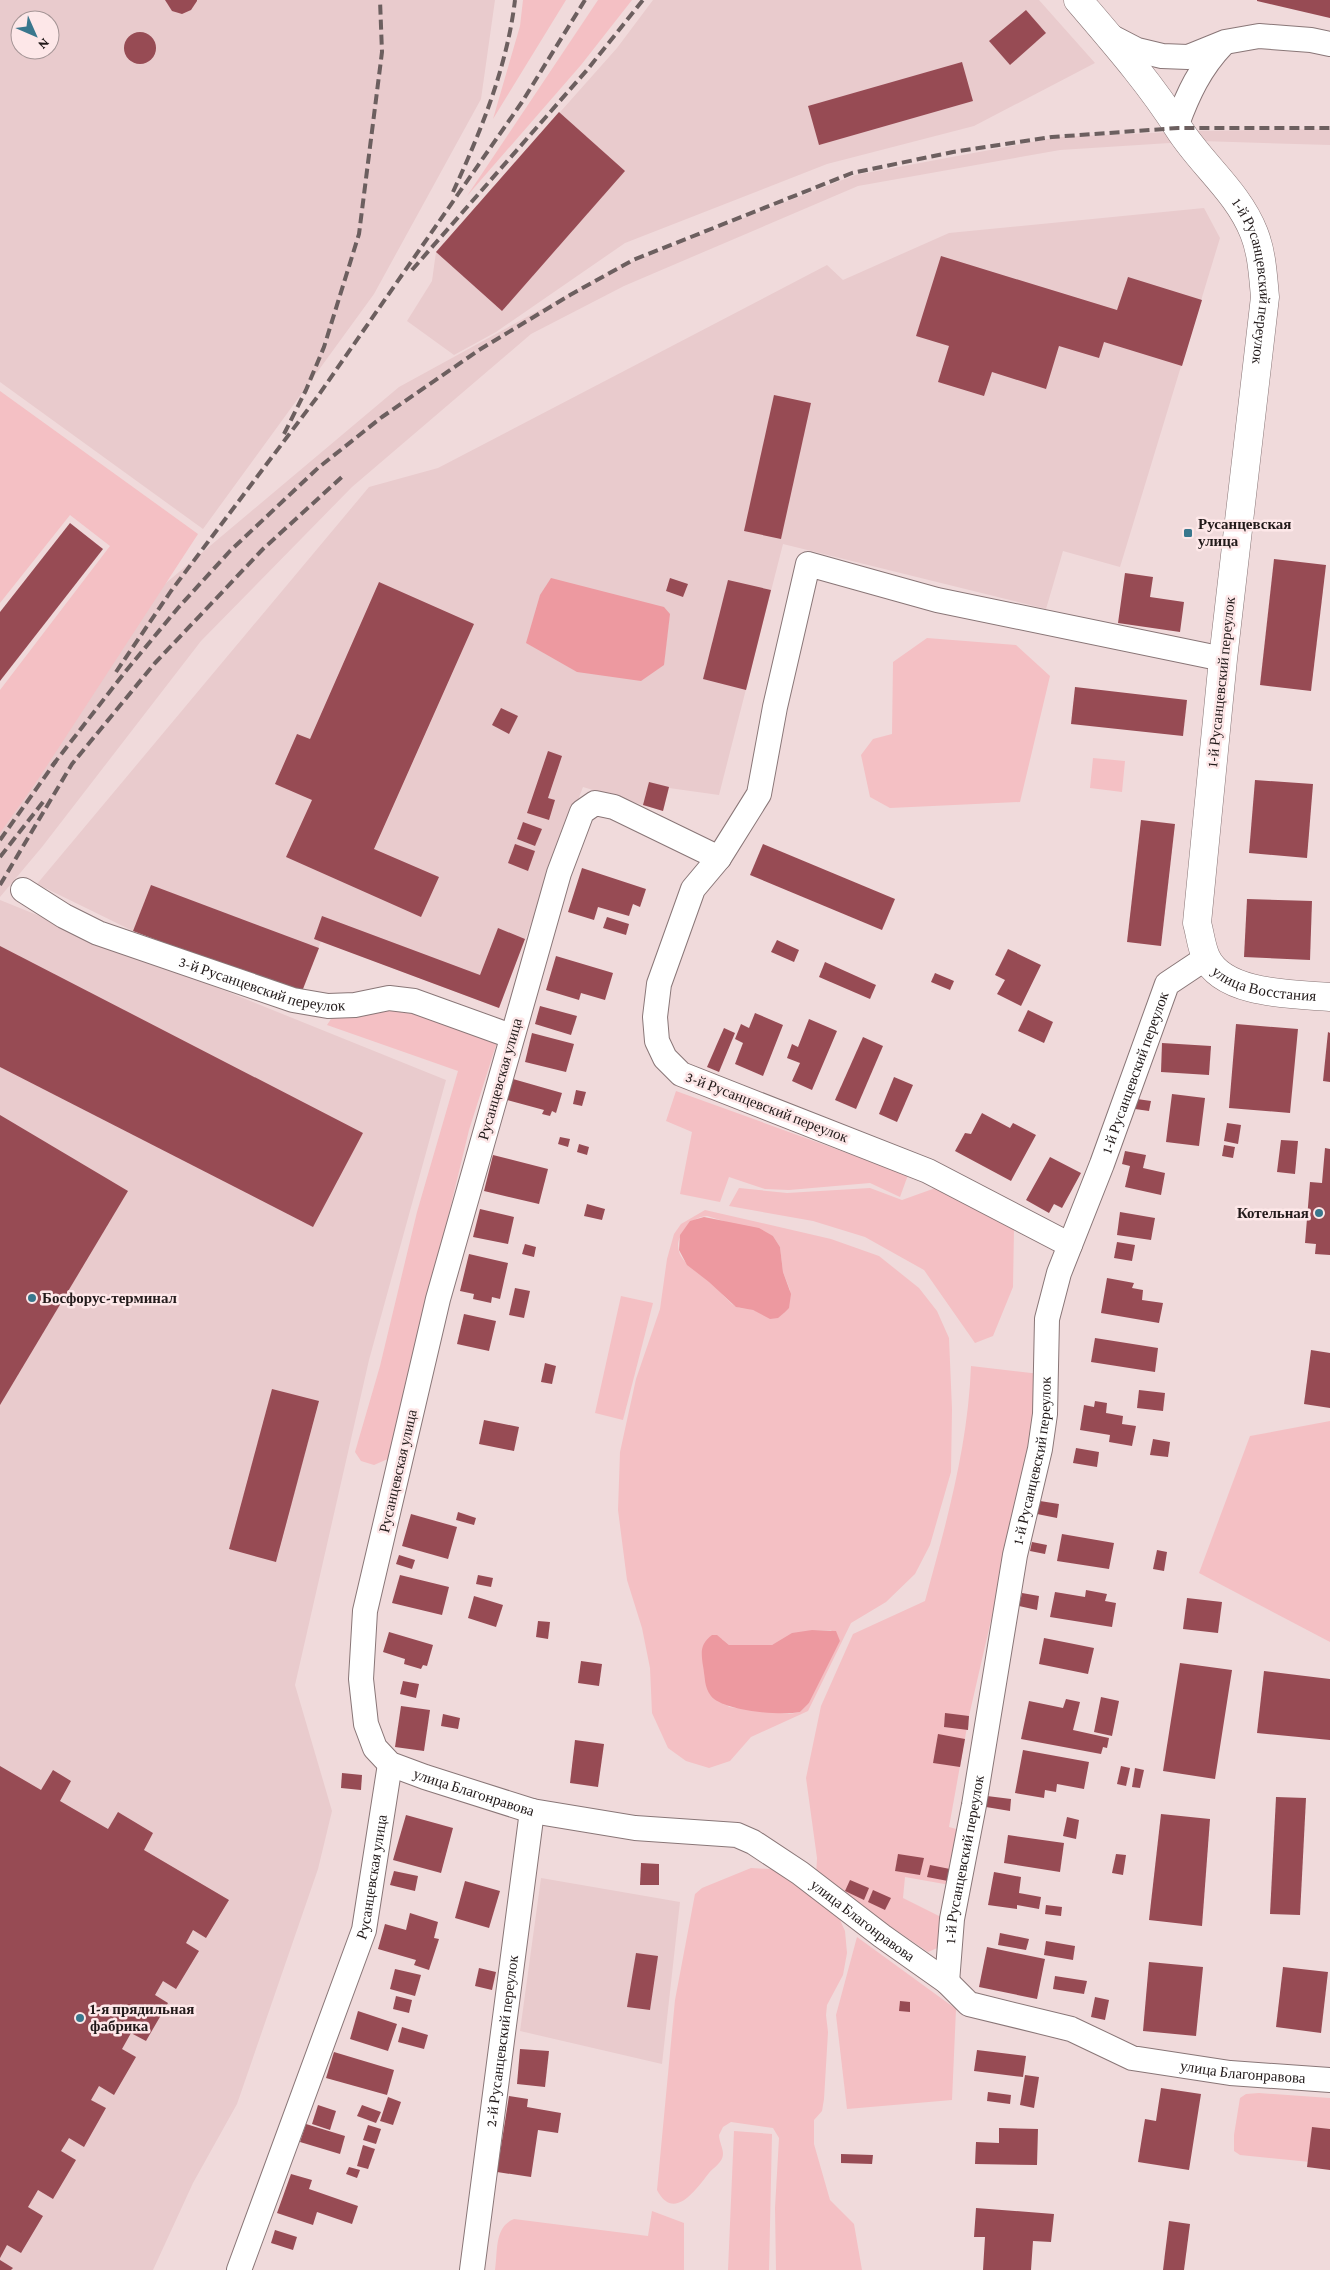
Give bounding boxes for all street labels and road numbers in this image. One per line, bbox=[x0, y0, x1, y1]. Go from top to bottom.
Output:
street label: 1-й Русанцевский переулок bbox=[1229, 195, 1273, 366]
street label: 1-й Русанцевский переулок bbox=[1204, 596, 1238, 768]
street label: 3-й Русанцевский переулок bbox=[177, 953, 346, 1014]
street label: улица Восстания bbox=[1209, 963, 1317, 1004]
street label: 1-й Русанцевский переулок bbox=[1099, 989, 1172, 1156]
street label: Русанцевская улица bbox=[475, 1016, 525, 1142]
street label: 3-й Русанцевский переулок bbox=[683, 1069, 851, 1146]
street label: 1-й Русанцевский переулок bbox=[1010, 1376, 1054, 1546]
street label: Русанцевская улица bbox=[376, 1407, 420, 1534]
street label: улица Благонравова bbox=[411, 1765, 537, 1819]
street label: 1-й Русанцевский переулок bbox=[942, 1773, 987, 1944]
street label: Русанцевская улица bbox=[353, 1813, 390, 1942]
street label: улица Благонравова bbox=[807, 1876, 918, 1965]
street label: 2-й Русанцевский переулок bbox=[483, 1953, 521, 2128]
street label: улица Благонравова bbox=[1179, 2057, 1306, 2086]

